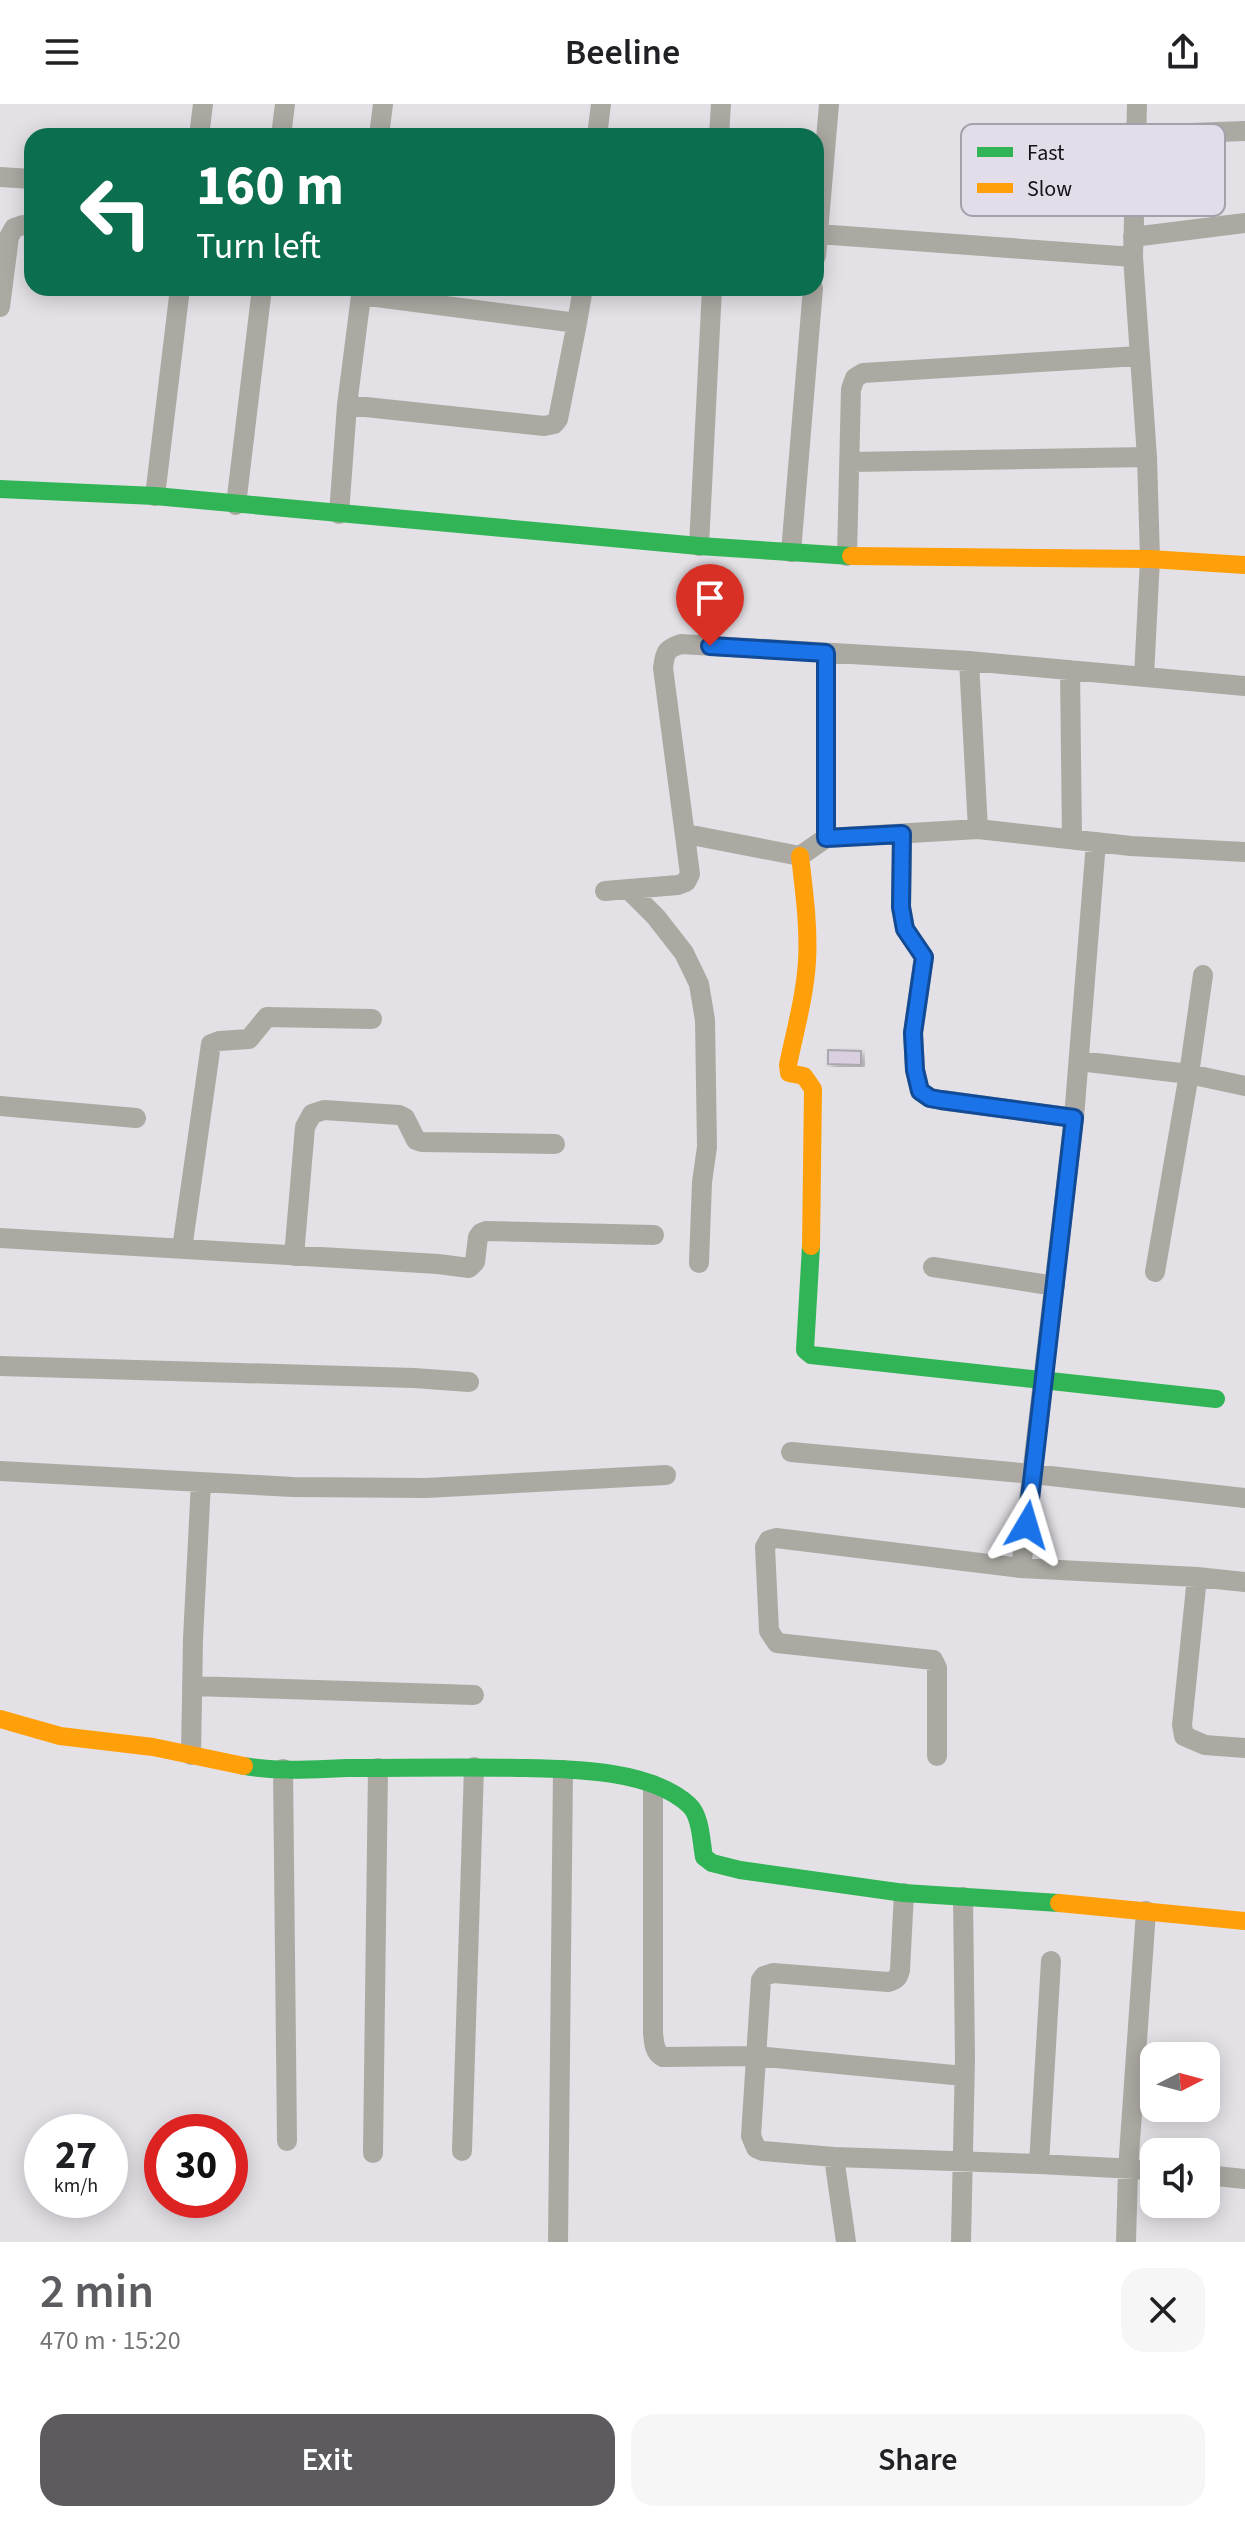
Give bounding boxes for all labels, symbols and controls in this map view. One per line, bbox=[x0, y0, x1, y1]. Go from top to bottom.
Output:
text: Beeline bbox=[565, 27, 680, 78]
icon: menu bbox=[40, 30, 84, 74]
icon: share bbox=[1161, 30, 1205, 74]
legend bbox=[961, 124, 1225, 216]
text: Fast bbox=[1027, 137, 1065, 169]
text: 160 m bbox=[196, 147, 344, 226]
icon: left bbox=[64, 160, 168, 264]
text: Slow bbox=[1027, 173, 1072, 205]
text: Turn left bbox=[196, 221, 321, 272]
pin bbox=[676, 564, 744, 646]
icon: arrive bbox=[688, 576, 732, 620]
position arrow bbox=[985, 1483, 1069, 1567]
north arrow bbox=[1140, 2042, 1220, 2122]
map controls bbox=[1140, 2042, 1220, 2218]
speed limit sign: 30 bbox=[144, 2114, 248, 2218]
text: 27 bbox=[55, 2127, 97, 2184]
button: sound bbox=[1140, 2138, 1220, 2218]
text: km/h bbox=[54, 2172, 98, 2200]
text: 2 min bbox=[40, 2258, 154, 2326]
button: close bbox=[1121, 2268, 1205, 2352]
text: 470 m · 15:20 bbox=[40, 2322, 181, 2359]
button: Exit bbox=[40, 2414, 615, 2506]
button: Share bbox=[631, 2414, 1205, 2506]

